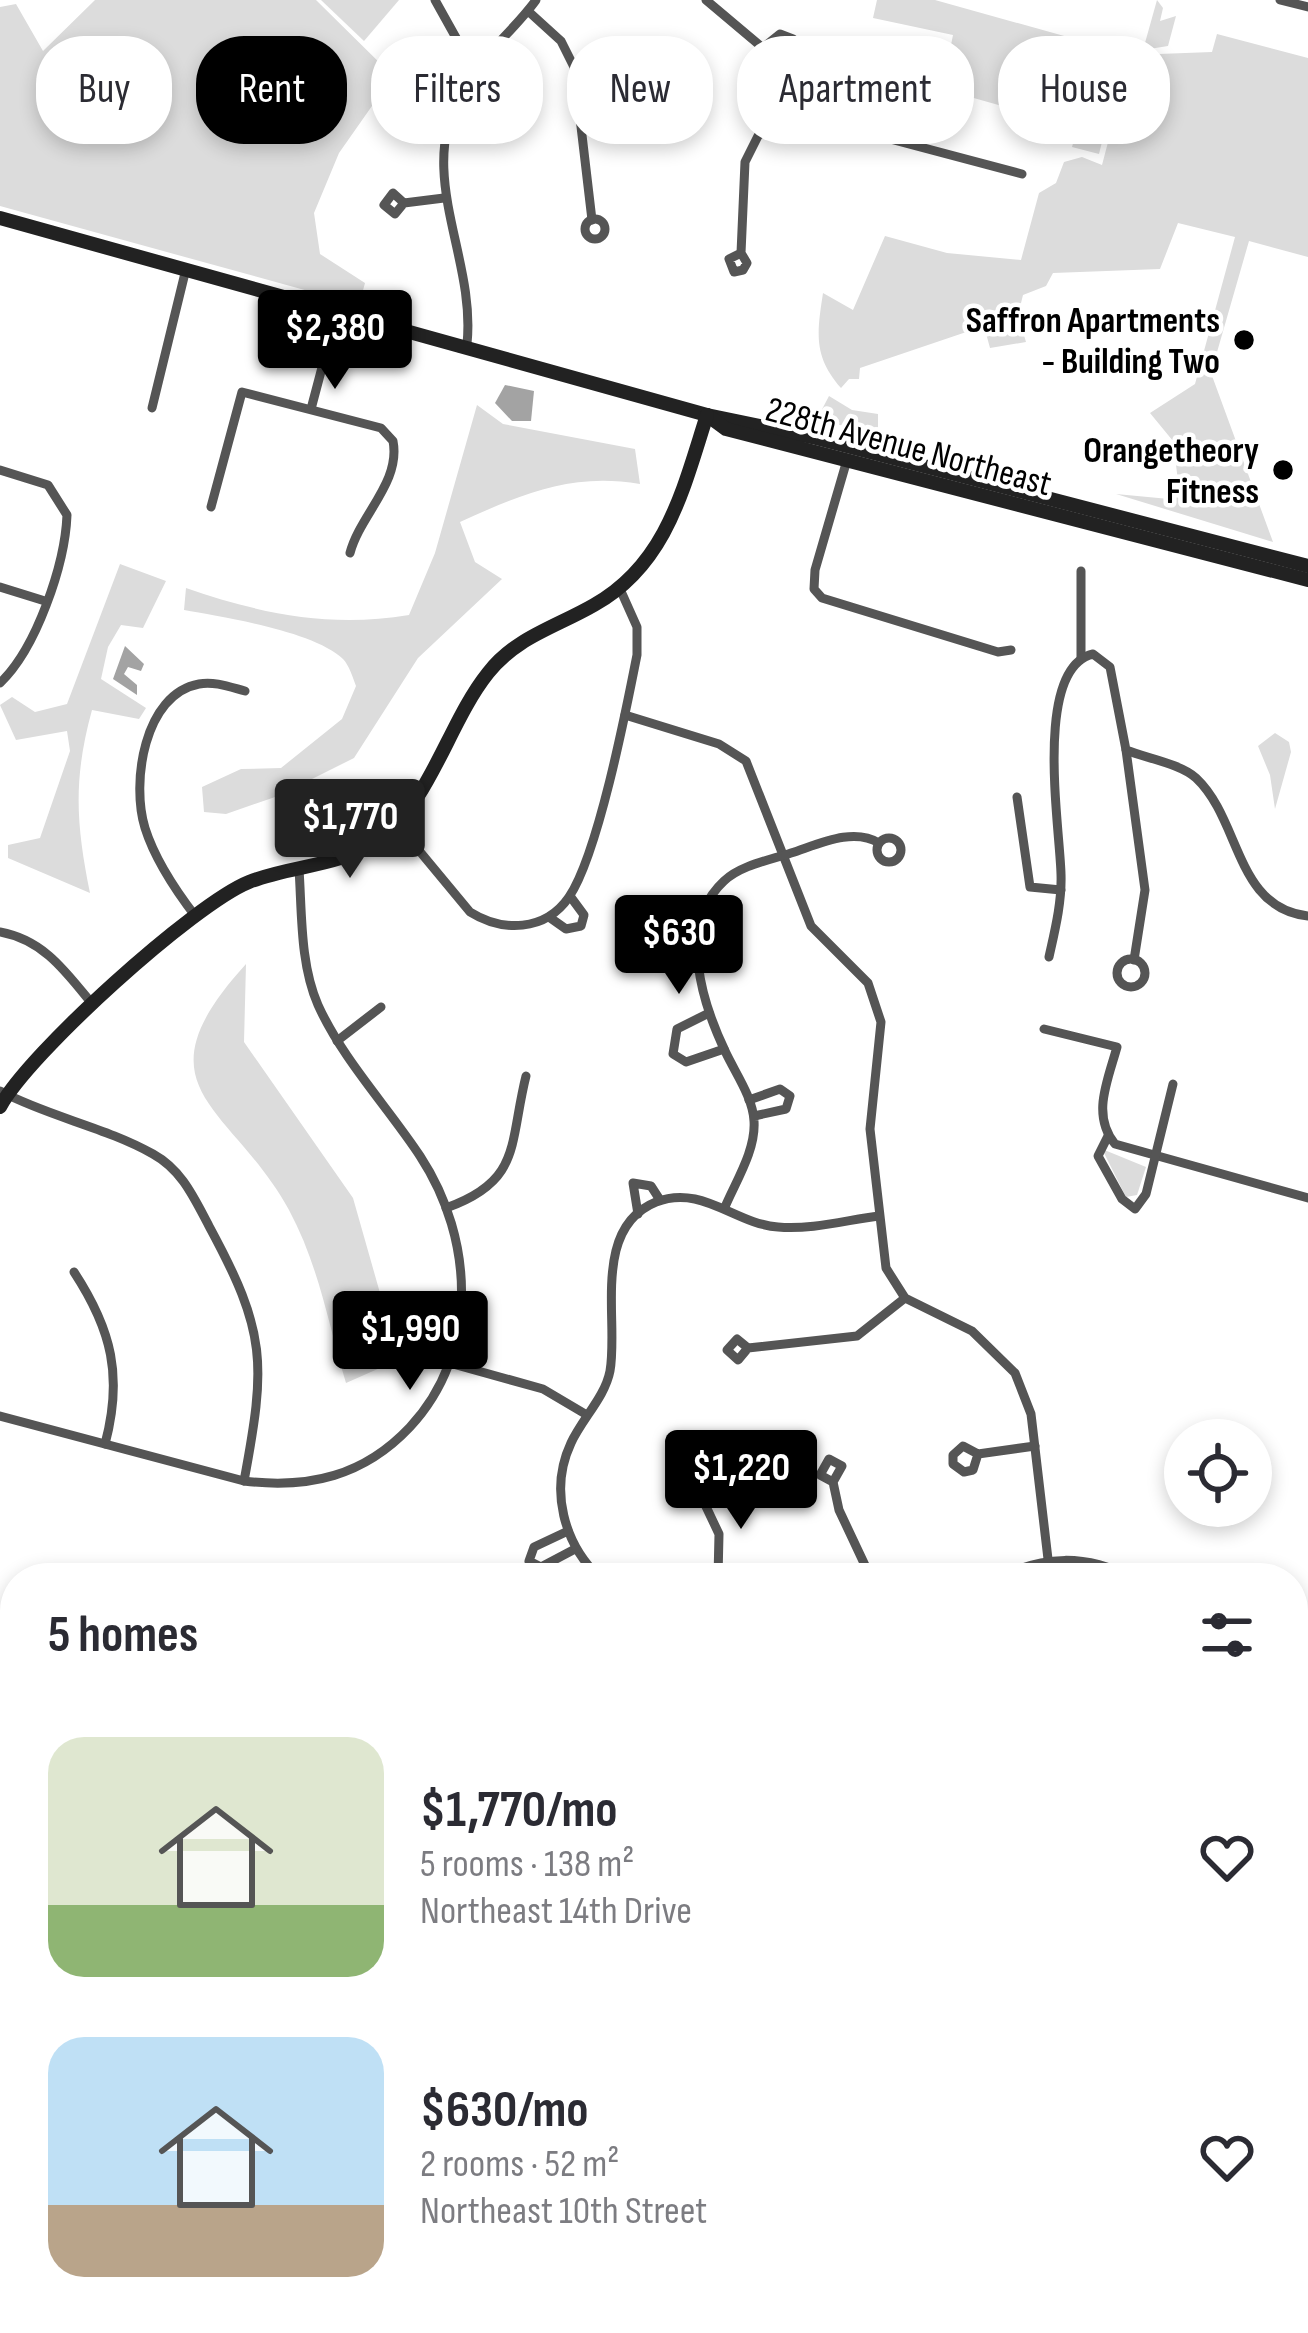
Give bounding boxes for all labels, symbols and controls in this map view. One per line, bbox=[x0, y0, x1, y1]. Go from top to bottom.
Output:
chip: Buy bbox=[36, 36, 172, 144]
chip: Rent bbox=[196, 36, 347, 144]
chip: Filters bbox=[371, 36, 543, 144]
chip: New bbox=[567, 36, 713, 144]
chip: Apartment bbox=[737, 36, 974, 144]
chip: House bbox=[998, 36, 1170, 144]
pin: $2,380 bbox=[237, 290, 433, 392]
place label: Saffron Apartments - Building Two bbox=[966, 300, 1220, 384]
text: $2,380 bbox=[285, 305, 385, 352]
marker: Saffron Apartments - Building Two bbox=[1231, 327, 1257, 353]
street label: 228th Avenue Northeast bbox=[761, 389, 1056, 506]
place label: Orangetheory Fitness bbox=[1083, 430, 1259, 514]
marker: Orangetheory Fitness bbox=[1270, 457, 1296, 483]
pin: $1,770 bbox=[252, 779, 448, 881]
text: $1,770 bbox=[302, 794, 398, 841]
pin: $630 bbox=[608, 895, 750, 997]
text: $630 bbox=[642, 910, 716, 957]
pin: $1,990 bbox=[312, 1291, 508, 1393]
text: $1,990 bbox=[360, 1306, 460, 1353]
map controls bbox=[1164, 1419, 1272, 1527]
button: locate bbox=[1164, 1419, 1272, 1527]
pin: $1,220 bbox=[643, 1430, 839, 1532]
text: $1,220 bbox=[692, 1445, 790, 1492]
icon: filters bbox=[1194, 1602, 1260, 1668]
text: 5 homes bbox=[48, 1605, 198, 1666]
text: $1,770/mo bbox=[420, 1780, 617, 1841]
icon: home bbox=[144, 1785, 288, 1929]
icon: heart bbox=[1194, 1824, 1260, 1890]
text: 5 rooms · 138 m² bbox=[420, 1841, 634, 1888]
text: Northeast 14th Drive bbox=[420, 1888, 692, 1935]
text: $630/mo bbox=[420, 2080, 589, 2141]
icon: home bbox=[144, 2085, 288, 2229]
icon: heart bbox=[1194, 2124, 1260, 2190]
text: 2 rooms · 52 m² bbox=[420, 2141, 620, 2188]
text: Northeast 10th Street bbox=[420, 2188, 707, 2235]

